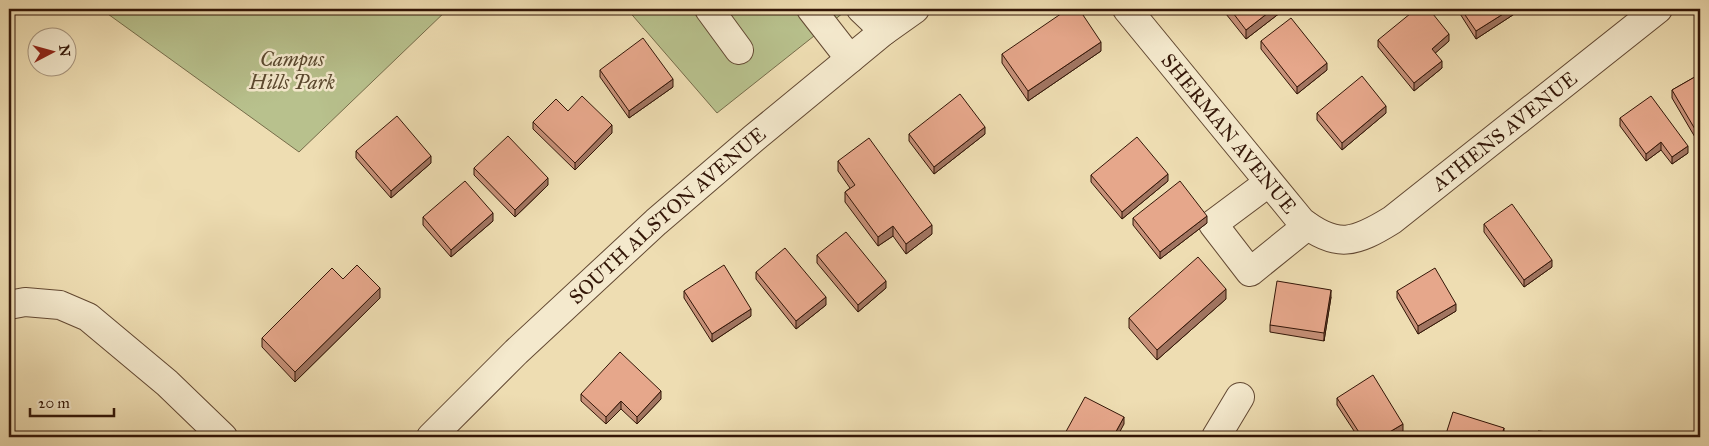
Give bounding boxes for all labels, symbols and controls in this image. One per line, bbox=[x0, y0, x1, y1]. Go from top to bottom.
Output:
north arrow bbox=[28, 28, 78, 78]
text: N bbox=[55, 44, 74, 58]
park label: Campus Hills Park bbox=[248, 47, 335, 94]
street label: SHERMAN AVENUE bbox=[1156, 49, 1302, 218]
street label: ATHENS AVENUE bbox=[1426, 66, 1582, 196]
street label: SOUTH ALSTON AVENUE bbox=[564, 122, 770, 309]
scale bar bbox=[30, 386, 114, 418]
text: 20 m bbox=[38, 394, 70, 412]

